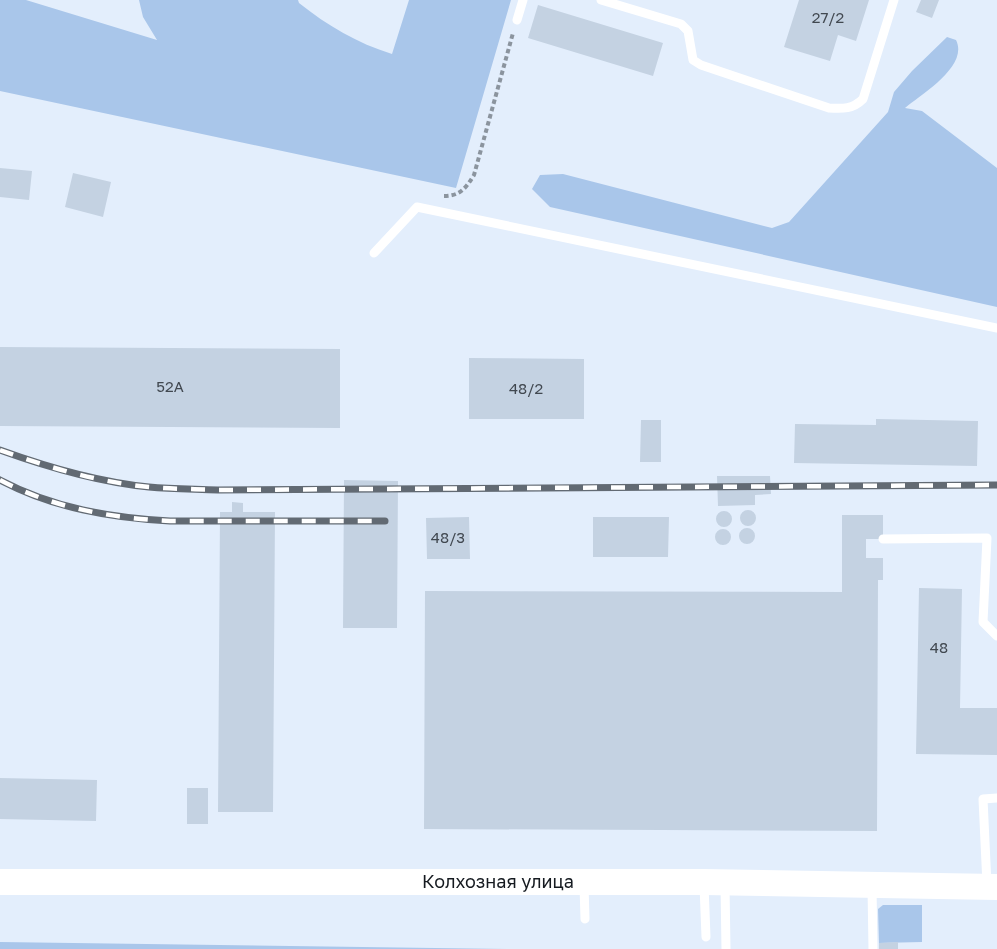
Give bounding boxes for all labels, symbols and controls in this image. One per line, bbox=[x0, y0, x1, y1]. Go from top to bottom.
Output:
house number: 27/2 bbox=[812, 8, 844, 26]
house number: 52А bbox=[156, 377, 184, 395]
house number: 48/2 bbox=[509, 379, 543, 397]
house number: 48/3 bbox=[431, 528, 465, 546]
house number: 48 bbox=[930, 638, 948, 656]
street label: Колхозная улица bbox=[422, 870, 574, 892]

